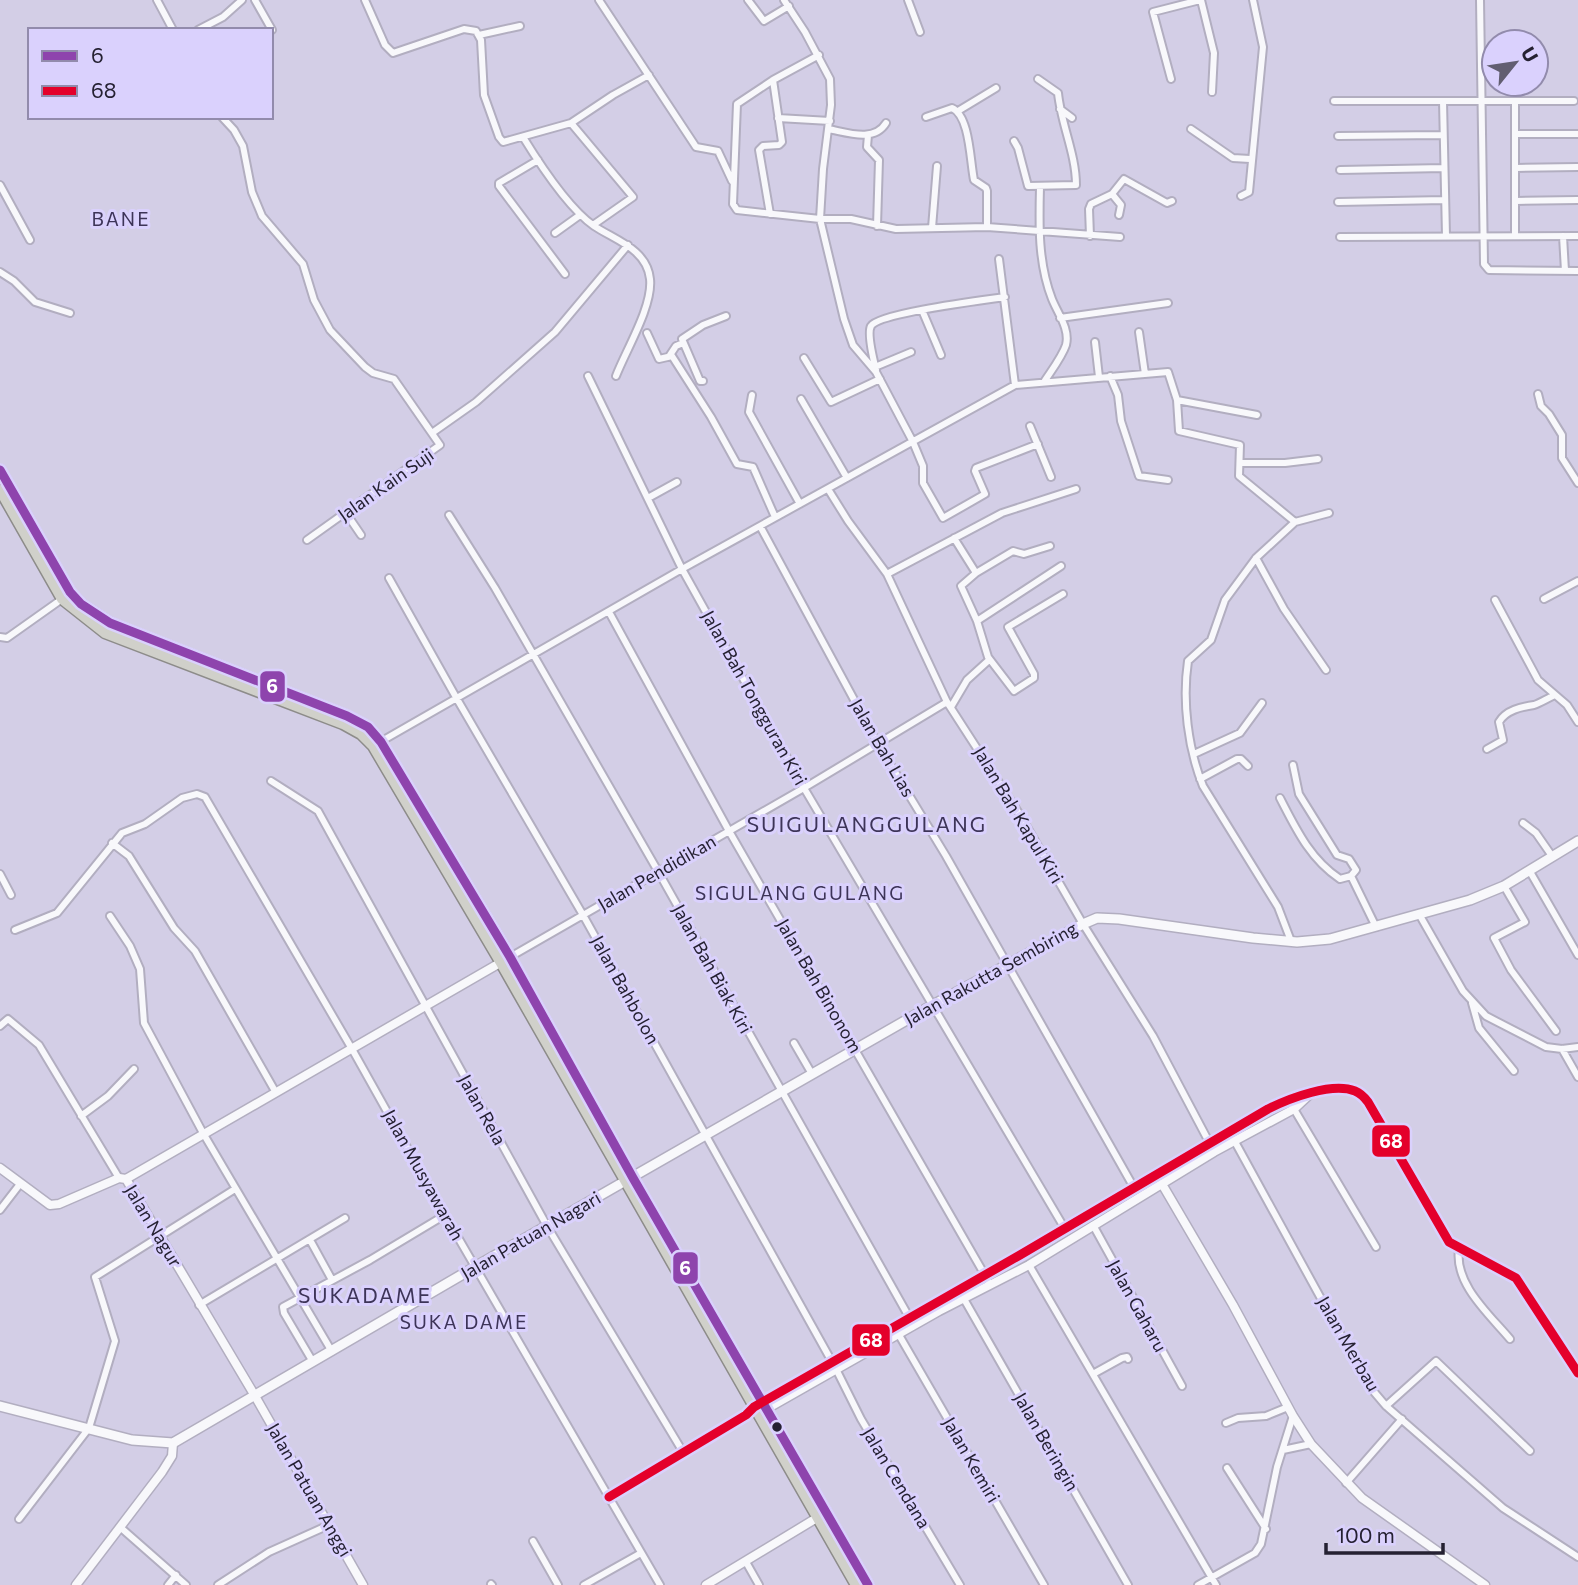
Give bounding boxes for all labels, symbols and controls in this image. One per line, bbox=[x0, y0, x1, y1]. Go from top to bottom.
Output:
legend bbox=[28, 28, 273, 119]
north arrow bbox=[1480, 28, 1550, 98]
text: 6 bbox=[91, 42, 104, 67]
text: U bbox=[1517, 43, 1544, 66]
text: 68 bbox=[91, 77, 117, 102]
district label: BANE bbox=[92, 207, 150, 230]
street label: Jalan Kain Suji bbox=[333, 443, 438, 525]
street label: Jalan Bah Tongguran Kiri bbox=[698, 606, 812, 789]
line badge: 6 bbox=[259, 670, 286, 703]
text: 6 bbox=[266, 674, 278, 697]
street label: Jalan Bah Lias bbox=[846, 694, 920, 801]
street label: Jalan Bah Kapul Kiri bbox=[969, 742, 1068, 887]
district label: SUIGULANGGULANG bbox=[747, 811, 987, 836]
street label: Jalan Pendidikan bbox=[594, 829, 719, 915]
district label: SIGULANG GULANG bbox=[695, 881, 905, 904]
street label: Jalan Bah Biak Kiri bbox=[668, 900, 758, 1037]
street label: Jalan Bah Binonom bbox=[773, 914, 867, 1057]
street label: Jalan Rakutta Sembiring bbox=[900, 916, 1081, 1030]
street label: Jalan Bahbolon bbox=[587, 931, 665, 1048]
street label: Jalan Rela bbox=[455, 1070, 511, 1149]
street label: Jalan Musyawarah bbox=[379, 1105, 469, 1244]
line badge: 68 bbox=[1371, 1124, 1411, 1158]
text: 68 bbox=[1379, 1129, 1403, 1152]
street label: Jalan Nagur bbox=[121, 1180, 187, 1271]
street label: Jalan Patuan Nagari bbox=[457, 1186, 604, 1284]
line badge: 6 bbox=[672, 1251, 699, 1285]
text: 6 bbox=[679, 1256, 691, 1279]
street label: Jalan Gaharu bbox=[1104, 1256, 1172, 1355]
district label: SUKADAME bbox=[298, 1282, 432, 1307]
street label: Jalan Merbau bbox=[1313, 1292, 1385, 1395]
district label: SUKA DAME bbox=[400, 1310, 528, 1333]
line badge: 68 bbox=[851, 1323, 891, 1357]
text: 68 bbox=[859, 1328, 883, 1351]
street label: Jalan Beringin bbox=[1010, 1388, 1084, 1495]
street label: Jalan Kemiri bbox=[938, 1413, 1005, 1506]
street label: Jalan Patuan Anggi bbox=[263, 1419, 357, 1560]
unlabelled marker bbox=[770, 1420, 784, 1434]
street label: Jalan Cendana bbox=[858, 1423, 936, 1532]
scale bar bbox=[1326, 1512, 1443, 1556]
text: 100 m bbox=[1336, 1522, 1395, 1547]

